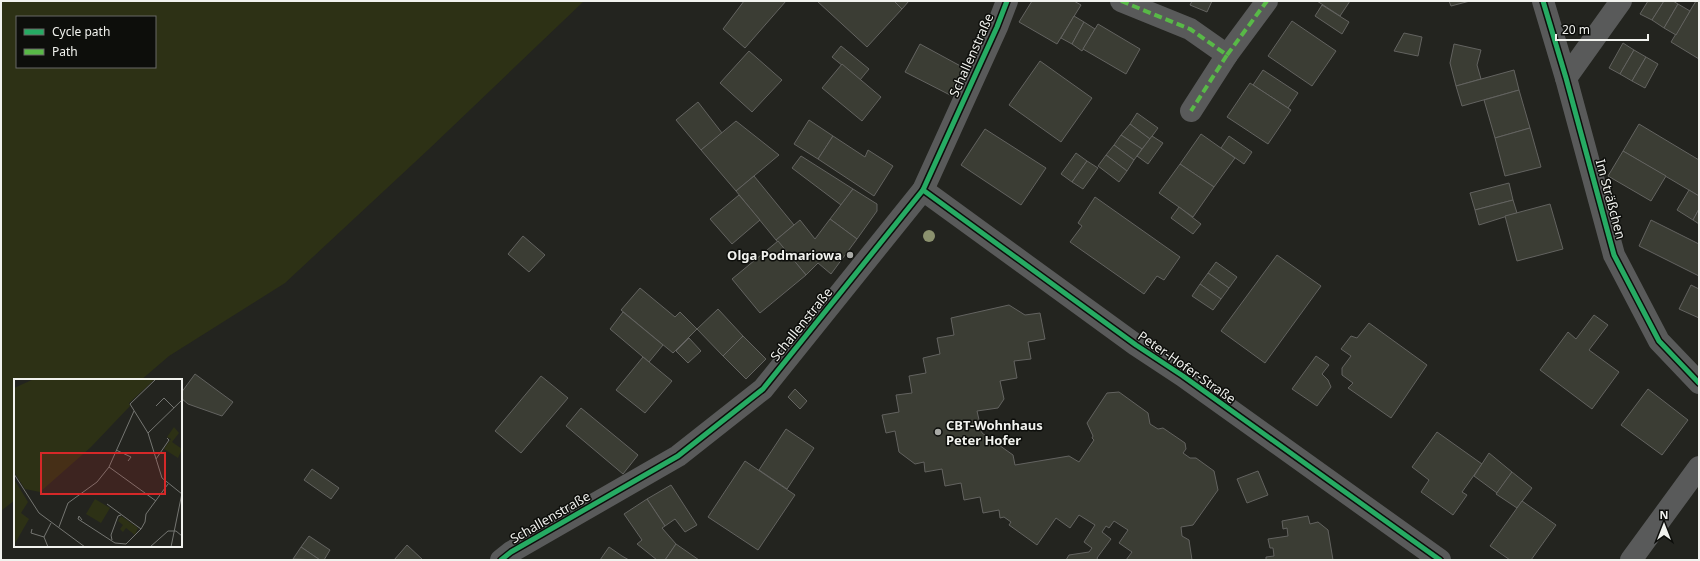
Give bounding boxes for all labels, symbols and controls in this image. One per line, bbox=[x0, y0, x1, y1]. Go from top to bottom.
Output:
street label: Schallenstraße bbox=[945, 10, 997, 100]
legend bbox=[16, 16, 156, 68]
scale bar bbox=[1556, 16, 1648, 42]
text: 20 m bbox=[1562, 21, 1590, 38]
text: Cycle path bbox=[52, 23, 110, 40]
text: Path bbox=[52, 43, 78, 60]
street label: Im Sträßchen bbox=[1592, 157, 1630, 241]
place label: Olga Podmariowa bbox=[727, 246, 842, 264]
marker: Olga Podmariowa bbox=[845, 250, 855, 260]
street label: Schallenstraße bbox=[766, 284, 836, 364]
street label: Peter-Hofer-Straße bbox=[1135, 327, 1239, 407]
inset map bbox=[14, 379, 182, 547]
place label: CBT-Wohnhaus Peter Hofer bbox=[946, 416, 1043, 449]
marker: CBT-Wohnhaus Peter Hofer bbox=[933, 427, 943, 437]
street label: Schallenstraße bbox=[507, 487, 593, 547]
north arrow bbox=[1644, 505, 1684, 545]
text: N bbox=[1660, 507, 1668, 522]

